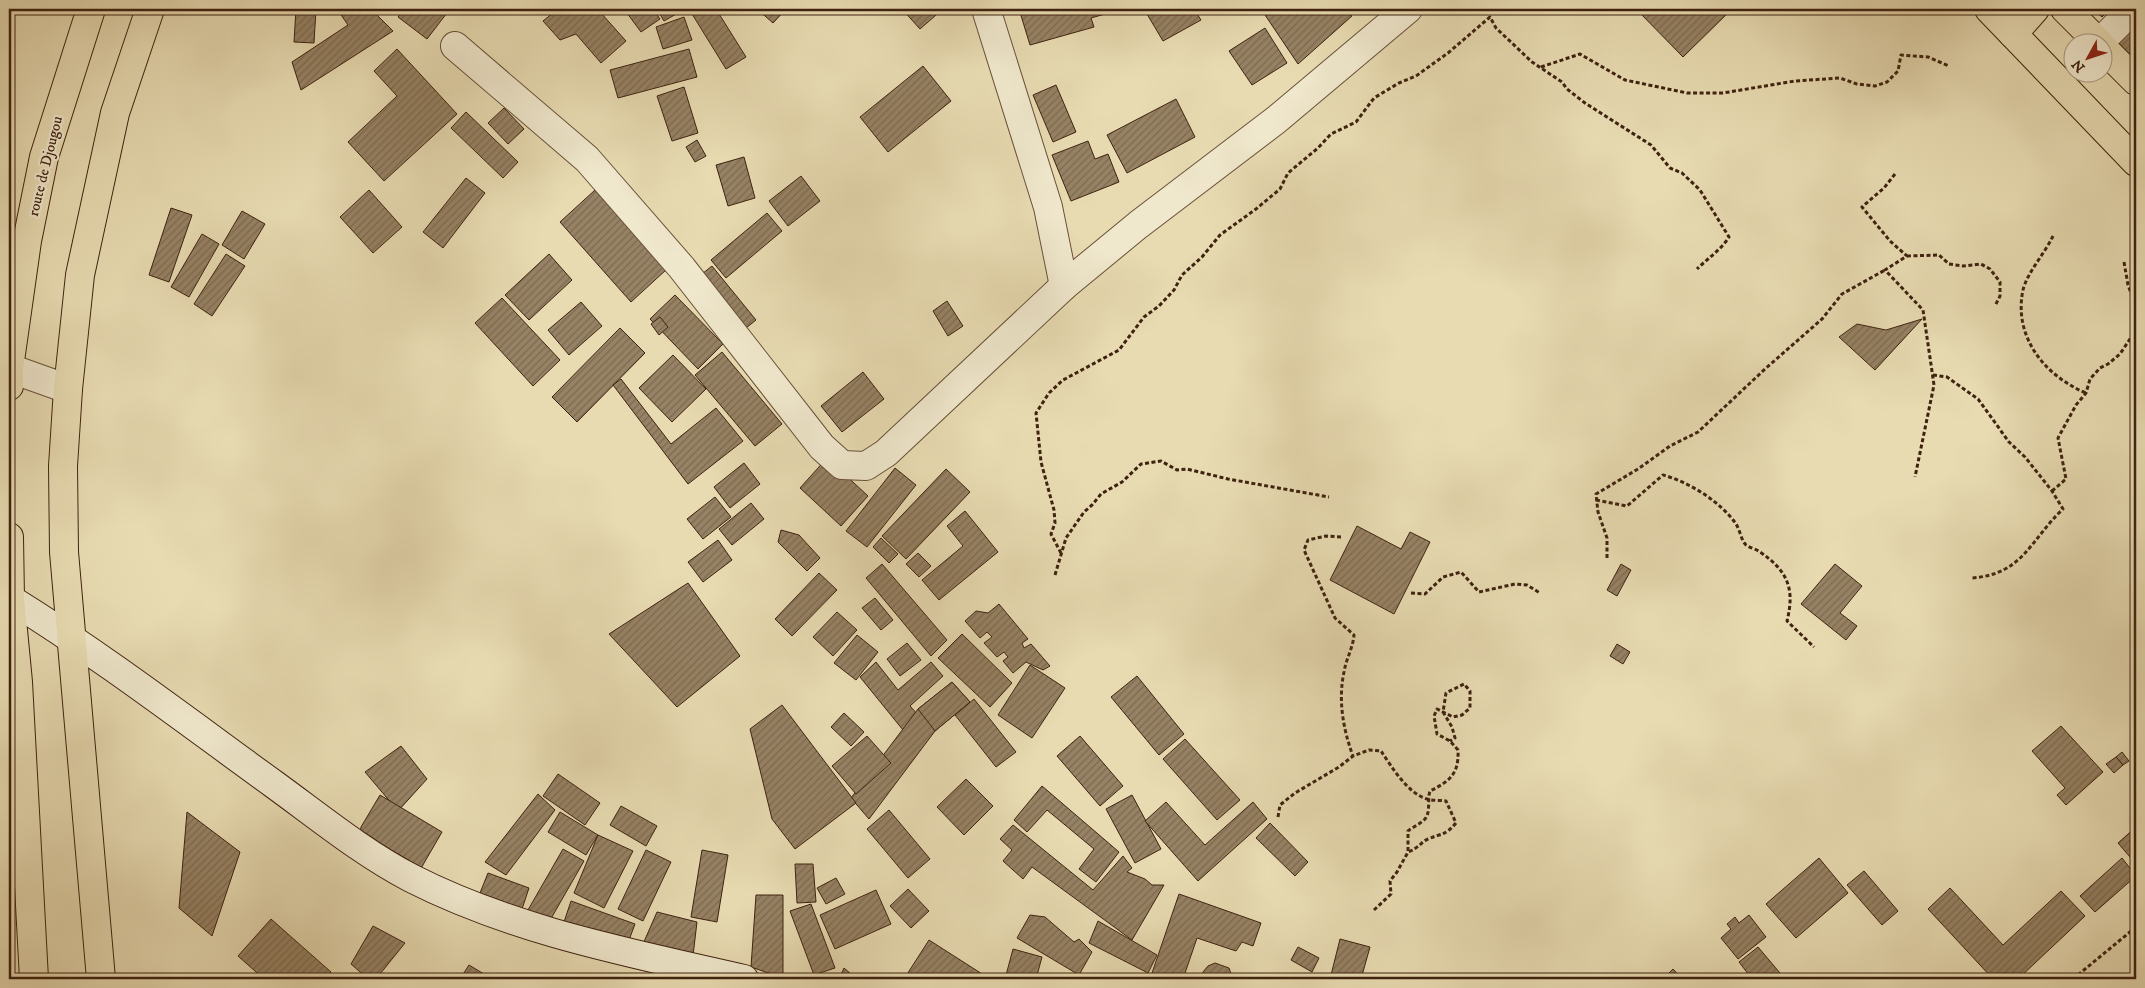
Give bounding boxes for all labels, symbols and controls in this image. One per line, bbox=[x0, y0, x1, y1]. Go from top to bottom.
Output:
north arrow bbox=[2062, 32, 2112, 82]
text: N bbox=[2068, 55, 2089, 76]
street label: route de Djougou bbox=[24, 114, 67, 218]

